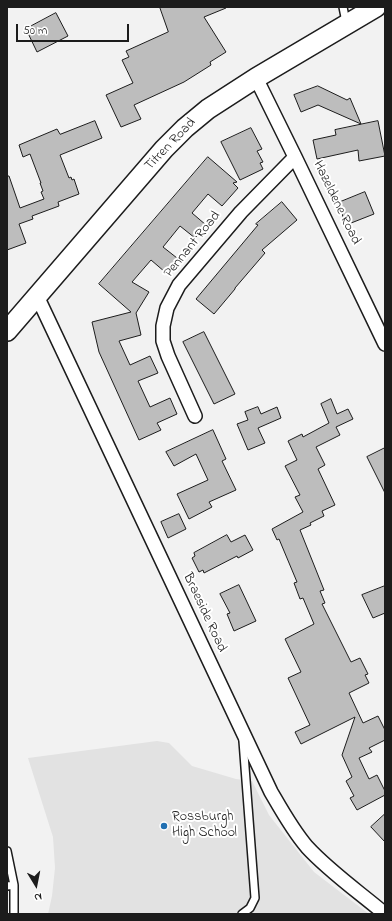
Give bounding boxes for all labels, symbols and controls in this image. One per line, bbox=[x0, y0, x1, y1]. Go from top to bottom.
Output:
scale bar bbox=[18, 16, 131, 42]
text: 50 m bbox=[23, 22, 47, 40]
street label: Titren Road bbox=[142, 115, 200, 175]
street label: Hazeldene Road bbox=[308, 158, 364, 248]
street label: Pennant Road bbox=[161, 208, 225, 282]
street label: Braeside Road bbox=[178, 571, 230, 655]
place label: Rossburgh High School bbox=[172, 810, 237, 842]
marker: Rossburgh High School bbox=[159, 821, 169, 831]
north arrow bbox=[16, 865, 56, 905]
text: N bbox=[33, 888, 43, 905]

